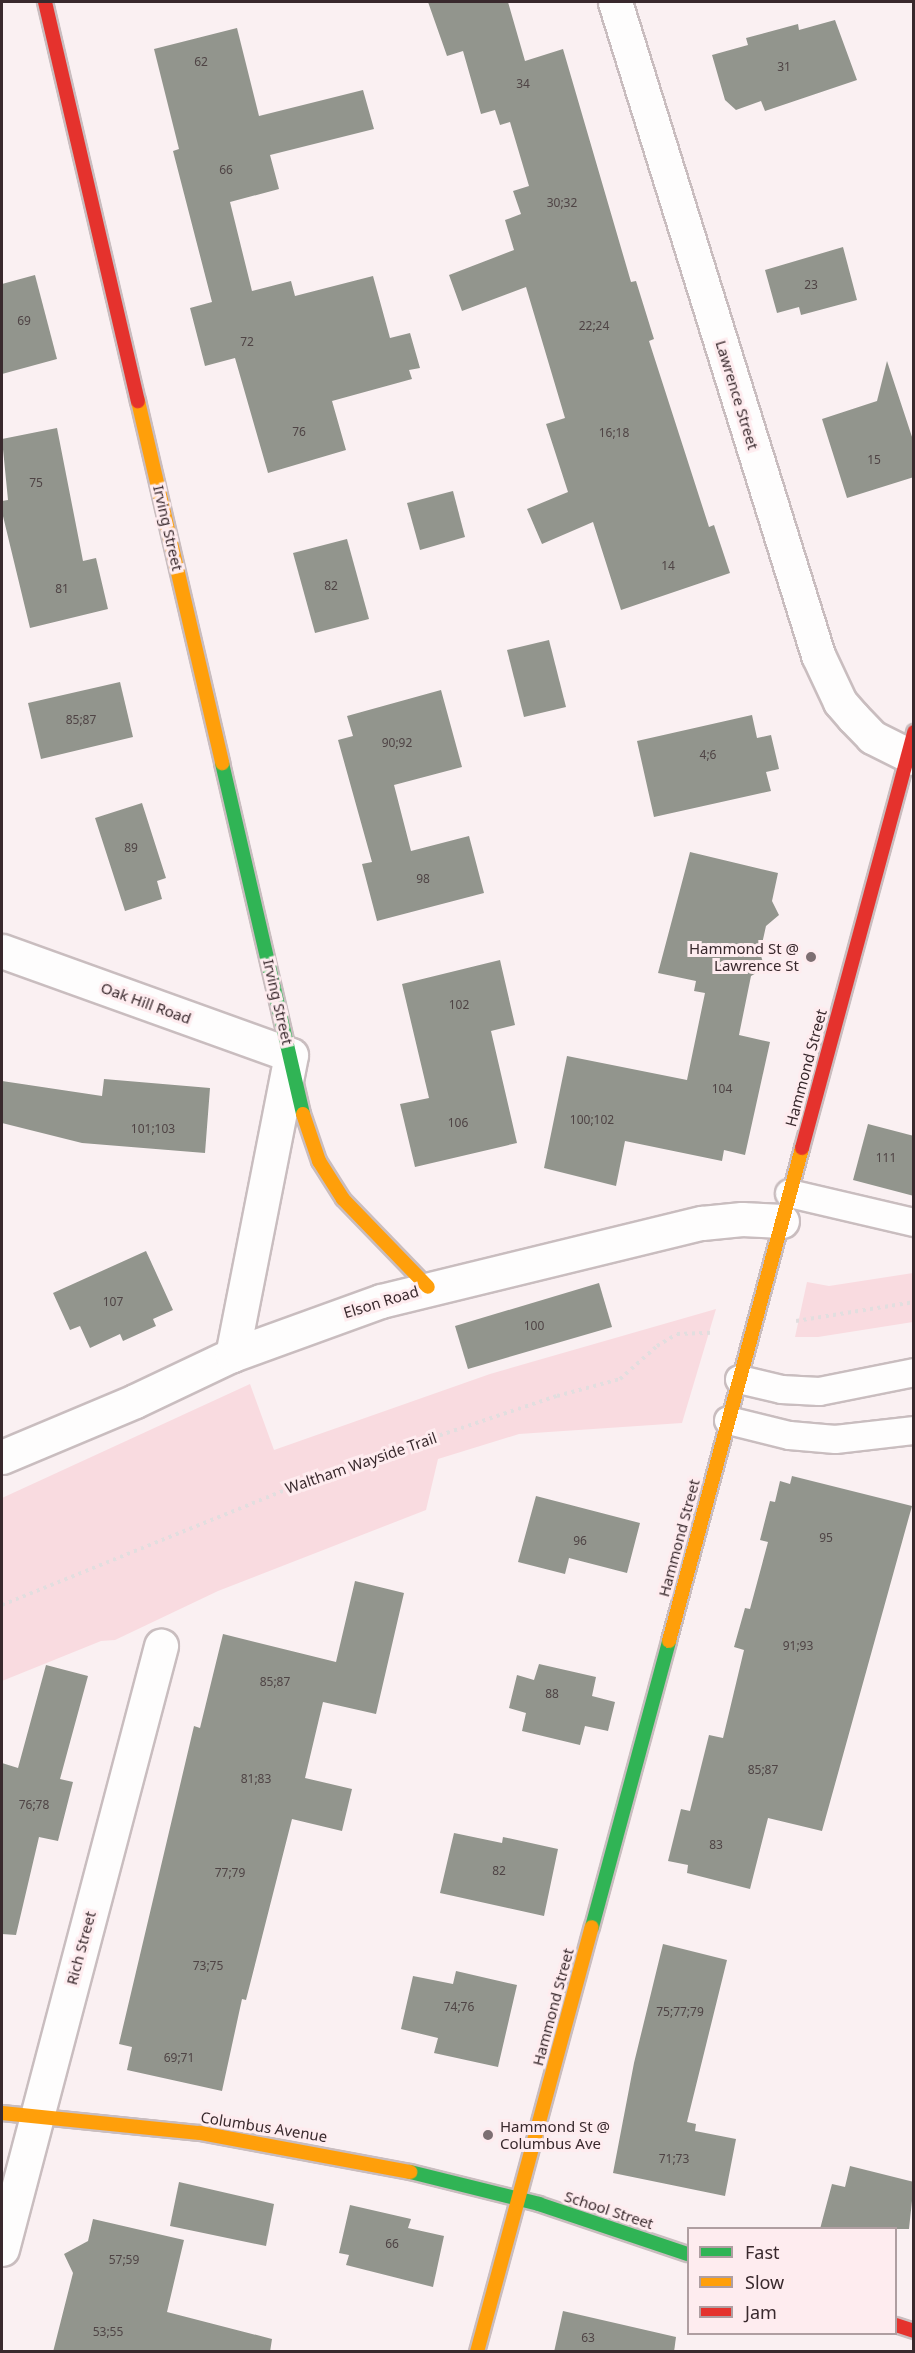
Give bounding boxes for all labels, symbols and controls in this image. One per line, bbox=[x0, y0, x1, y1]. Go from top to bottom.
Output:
house number: 62 bbox=[194, 55, 208, 69]
house number: 31 bbox=[777, 60, 791, 74]
house number: 34 bbox=[516, 77, 530, 91]
house number: 66 bbox=[219, 163, 233, 177]
house number: 30;32 bbox=[547, 196, 577, 210]
house number: 23 bbox=[804, 278, 818, 292]
house number: 69 bbox=[17, 314, 31, 328]
house number: 22;24 bbox=[579, 319, 609, 333]
house number: 72 bbox=[240, 335, 254, 349]
street label: Lawrence Street bbox=[712, 338, 762, 452]
house number: 76 bbox=[292, 425, 306, 439]
house number: 16;18 bbox=[599, 426, 629, 440]
house number: 15 bbox=[867, 453, 881, 467]
house number: 75 bbox=[29, 476, 43, 490]
street label: Irving Street bbox=[149, 484, 187, 572]
house number: 14 bbox=[661, 559, 675, 573]
house number: 82 bbox=[324, 579, 338, 593]
house number: 81 bbox=[55, 582, 69, 596]
house number: 85;87 bbox=[66, 713, 96, 727]
house number: 90;92 bbox=[382, 736, 412, 750]
house number: 4;6 bbox=[700, 748, 716, 762]
house number: 89 bbox=[124, 841, 138, 855]
house number: 98 bbox=[416, 872, 430, 886]
place label: Hammond St @ Lawrence St bbox=[689, 939, 799, 974]
marker: Hammond St @ Lawrence St bbox=[804, 950, 818, 964]
street label: Irving Street bbox=[259, 958, 297, 1046]
street label: Oak Hill Road bbox=[98, 978, 194, 1028]
house number: 102 bbox=[449, 998, 469, 1012]
street label: Hammond Street bbox=[782, 1007, 830, 1129]
house number: 104 bbox=[712, 1082, 732, 1096]
house number: 100;102 bbox=[570, 1113, 614, 1127]
house number: 106 bbox=[448, 1116, 468, 1130]
house number: 101;103 bbox=[131, 1122, 175, 1136]
house number: 111 bbox=[876, 1151, 896, 1165]
street label: Elson Road bbox=[341, 1282, 421, 1322]
house number: 107 bbox=[103, 1295, 123, 1309]
house number: 100 bbox=[524, 1319, 544, 1333]
street label: Waltham Wayside Trail bbox=[283, 1429, 439, 1497]
street label: Hammond Street bbox=[655, 1477, 703, 1599]
house number: 95 bbox=[819, 1531, 833, 1545]
house number: 96 bbox=[573, 1534, 587, 1548]
house number: 91;93 bbox=[783, 1639, 813, 1653]
house number: 85;87 bbox=[260, 1675, 290, 1689]
house number: 88 bbox=[545, 1687, 559, 1701]
house number: 85;87 bbox=[748, 1763, 778, 1777]
house number: 81;83 bbox=[241, 1772, 271, 1786]
house number: 76;78 bbox=[19, 1798, 49, 1812]
house number: 83 bbox=[709, 1838, 723, 1852]
house number: 82 bbox=[492, 1864, 506, 1878]
house number: 77;79 bbox=[215, 1866, 245, 1880]
street label: Rich Street bbox=[63, 1909, 99, 1987]
street label: Hammond Street bbox=[529, 1946, 577, 2068]
house number: 73;75 bbox=[193, 1959, 223, 1973]
house number: 74;76 bbox=[444, 2000, 474, 2014]
house number: 75;77;79 bbox=[656, 2005, 704, 2019]
house number: 69;71 bbox=[164, 2051, 194, 2065]
street label: Columbus Avenue bbox=[199, 2108, 329, 2146]
place label: Hammond St @ Columbus Ave bbox=[500, 2117, 610, 2152]
marker: Hammond St @ Columbus Ave bbox=[481, 2128, 495, 2142]
house number: 71;73 bbox=[659, 2152, 689, 2166]
street label: School Street bbox=[562, 2187, 656, 2233]
legend bbox=[687, 2227, 897, 2335]
house number: 66 bbox=[385, 2237, 399, 2251]
text: Fast bbox=[745, 2240, 780, 2264]
house number: 57;59 bbox=[109, 2253, 139, 2267]
text: Slow bbox=[745, 2270, 784, 2294]
text: Jam bbox=[745, 2300, 777, 2324]
house number: 53;55 bbox=[93, 2325, 123, 2339]
house number: 63 bbox=[581, 2331, 595, 2345]

